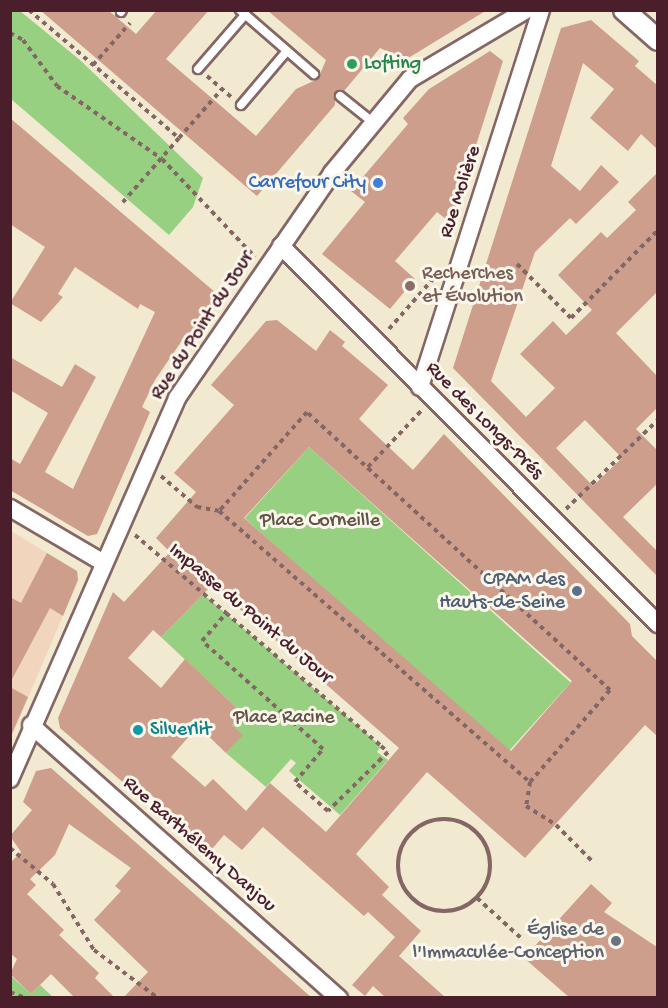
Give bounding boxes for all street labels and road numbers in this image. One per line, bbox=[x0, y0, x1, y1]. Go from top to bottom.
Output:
street label: Rue Molière bbox=[435, 143, 487, 241]
street label: Rue du Point du Jour bbox=[146, 247, 260, 405]
street label: Rue des Longs-Prés bbox=[420, 357, 548, 485]
street label: Impasse du Point du Jour bbox=[163, 538, 337, 690]
street label: Rue Barthélemy Danjou bbox=[117, 772, 281, 918]

